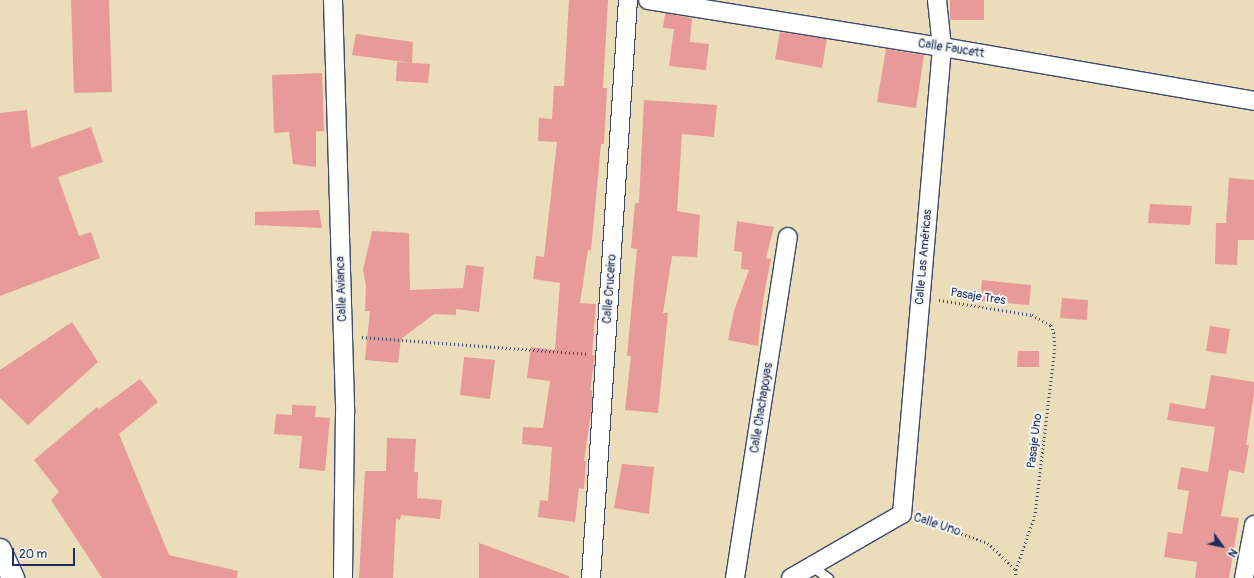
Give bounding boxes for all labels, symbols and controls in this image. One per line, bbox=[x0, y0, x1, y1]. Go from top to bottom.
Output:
street label: Calle Faucett bbox=[917, 37, 985, 61]
street label: Calle Las Américas bbox=[913, 209, 935, 305]
street label: Calle Cruceiro bbox=[600, 254, 620, 324]
street label: Calle Avianca bbox=[334, 256, 350, 322]
street label: Pasaje Tres bbox=[949, 286, 1007, 308]
street label: Calle Chachapoyas bbox=[748, 362, 776, 454]
street label: Pasaje Uno bbox=[1024, 413, 1046, 469]
street label: Calle Uno bbox=[912, 511, 962, 539]
north arrow bbox=[1202, 526, 1242, 566]
scale bar bbox=[14, 540, 77, 566]
text: N bbox=[1225, 546, 1240, 559]
text: 20 m bbox=[19, 547, 47, 562]

